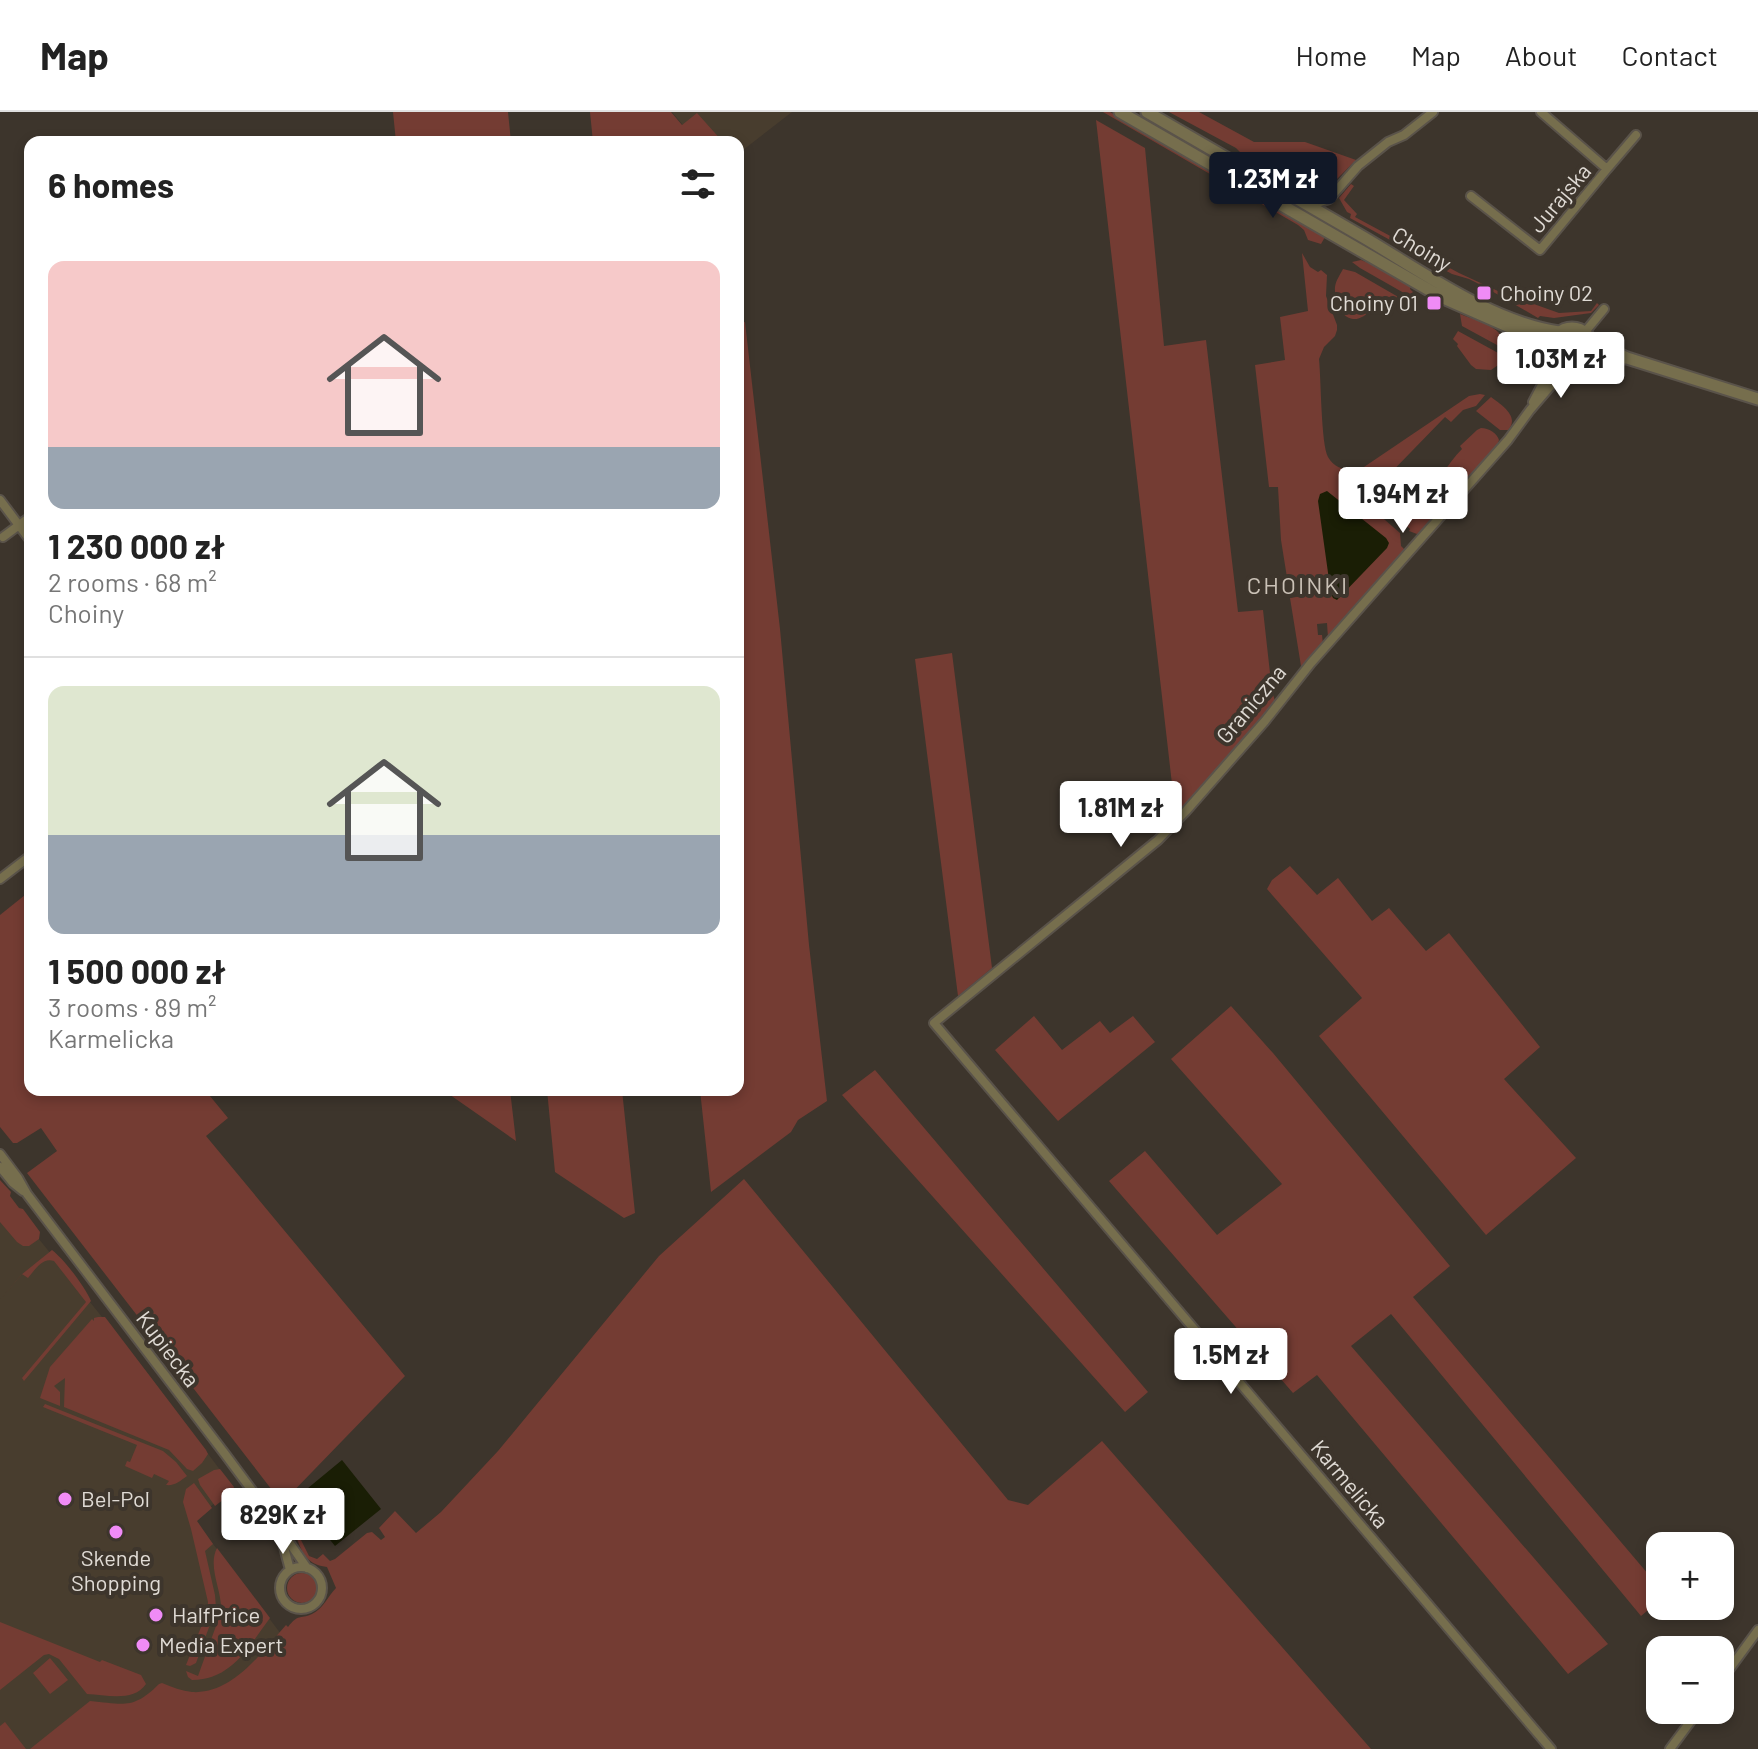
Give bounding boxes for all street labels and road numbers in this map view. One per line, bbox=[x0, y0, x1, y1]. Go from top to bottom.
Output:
street label: Jurajska bbox=[1523, 158, 1595, 237]
street label: Choiny bbox=[1388, 220, 1457, 276]
street label: Graniczna bbox=[1210, 659, 1291, 748]
street label: Kupiecka bbox=[132, 1305, 206, 1391]
street label: Karmelicka bbox=[1307, 1434, 1395, 1533]

